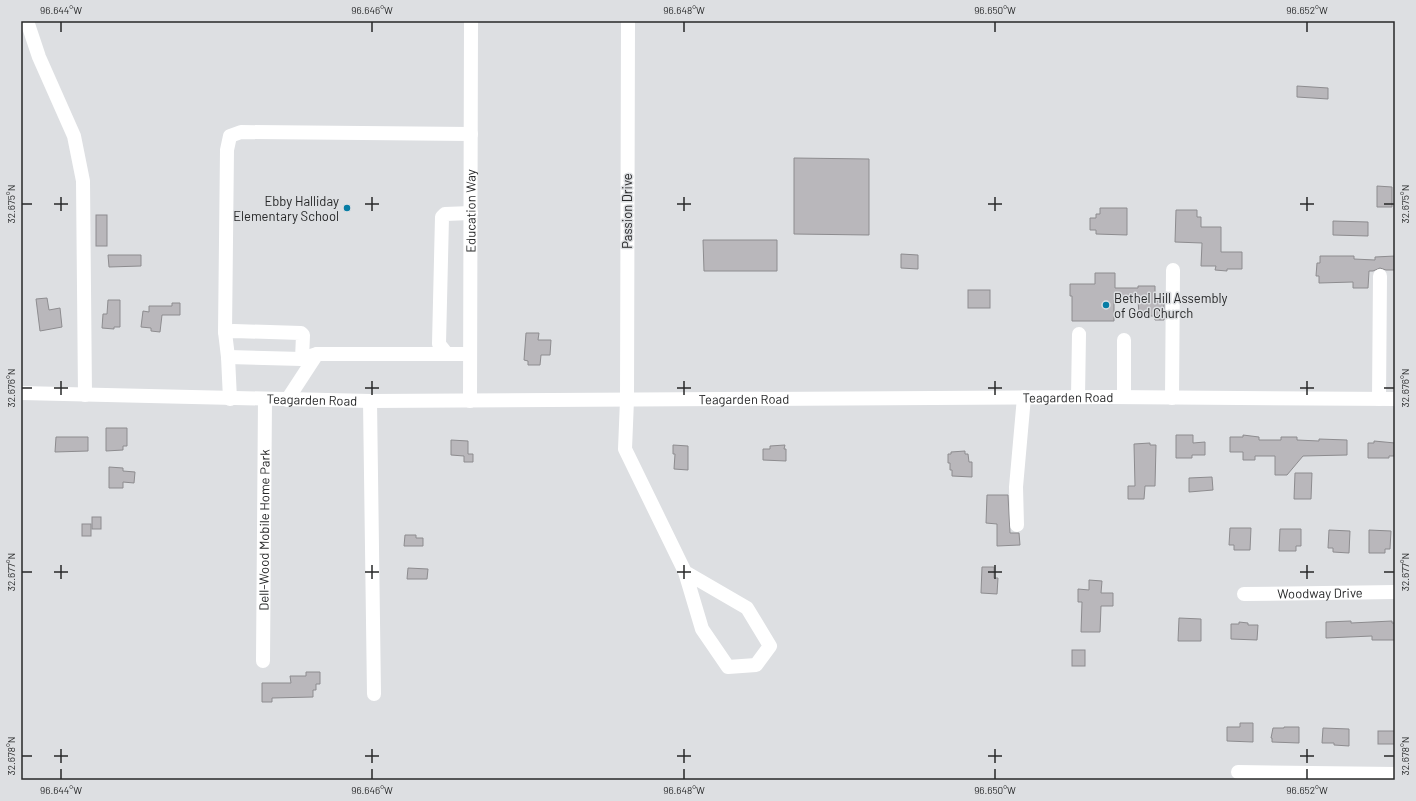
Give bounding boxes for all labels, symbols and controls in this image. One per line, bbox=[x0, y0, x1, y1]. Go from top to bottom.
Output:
text: 96.644°W bbox=[40, 4, 82, 16]
text: 96.646°W bbox=[351, 4, 393, 16]
text: 96.648°W bbox=[663, 4, 705, 16]
text: 96.650°W bbox=[974, 4, 1016, 16]
text: 96.652°W bbox=[1286, 4, 1328, 16]
street label: Education Way bbox=[462, 169, 479, 253]
street label: Passion Drive bbox=[619, 173, 635, 249]
text: 32.675°N bbox=[5, 185, 17, 223]
text: 32.675°N bbox=[1399, 185, 1411, 223]
place label: Ebby Halliday Elementary School bbox=[233, 193, 339, 224]
marker: Ebby Halliday Elementary School bbox=[342, 203, 352, 213]
place label: Bethel Hill Assembly of God Church bbox=[1114, 290, 1228, 321]
marker: Bethel Hill Assembly of God Church bbox=[1101, 300, 1111, 310]
text: 32.676°N bbox=[5, 369, 17, 407]
text: 32.676°N bbox=[1399, 369, 1411, 407]
street label: Teagarden Road bbox=[1022, 389, 1113, 405]
street label: Teagarden Road bbox=[266, 391, 357, 409]
street label: Teagarden Road bbox=[698, 391, 789, 407]
street label: Dell-Wood Mobile Home Park bbox=[255, 449, 273, 611]
text: 32.677°N bbox=[5, 553, 17, 591]
text: 32.677°N bbox=[1399, 553, 1411, 591]
street label: Woodway Drive bbox=[1277, 584, 1363, 602]
text: 32.678°N bbox=[5, 737, 17, 775]
text: 32.678°N bbox=[1399, 737, 1411, 775]
text: 96.644°W bbox=[40, 784, 82, 796]
text: 96.646°W bbox=[351, 784, 393, 796]
text: 96.648°W bbox=[663, 784, 705, 796]
text: 96.650°W bbox=[974, 784, 1016, 796]
text: 96.652°W bbox=[1286, 784, 1328, 796]

